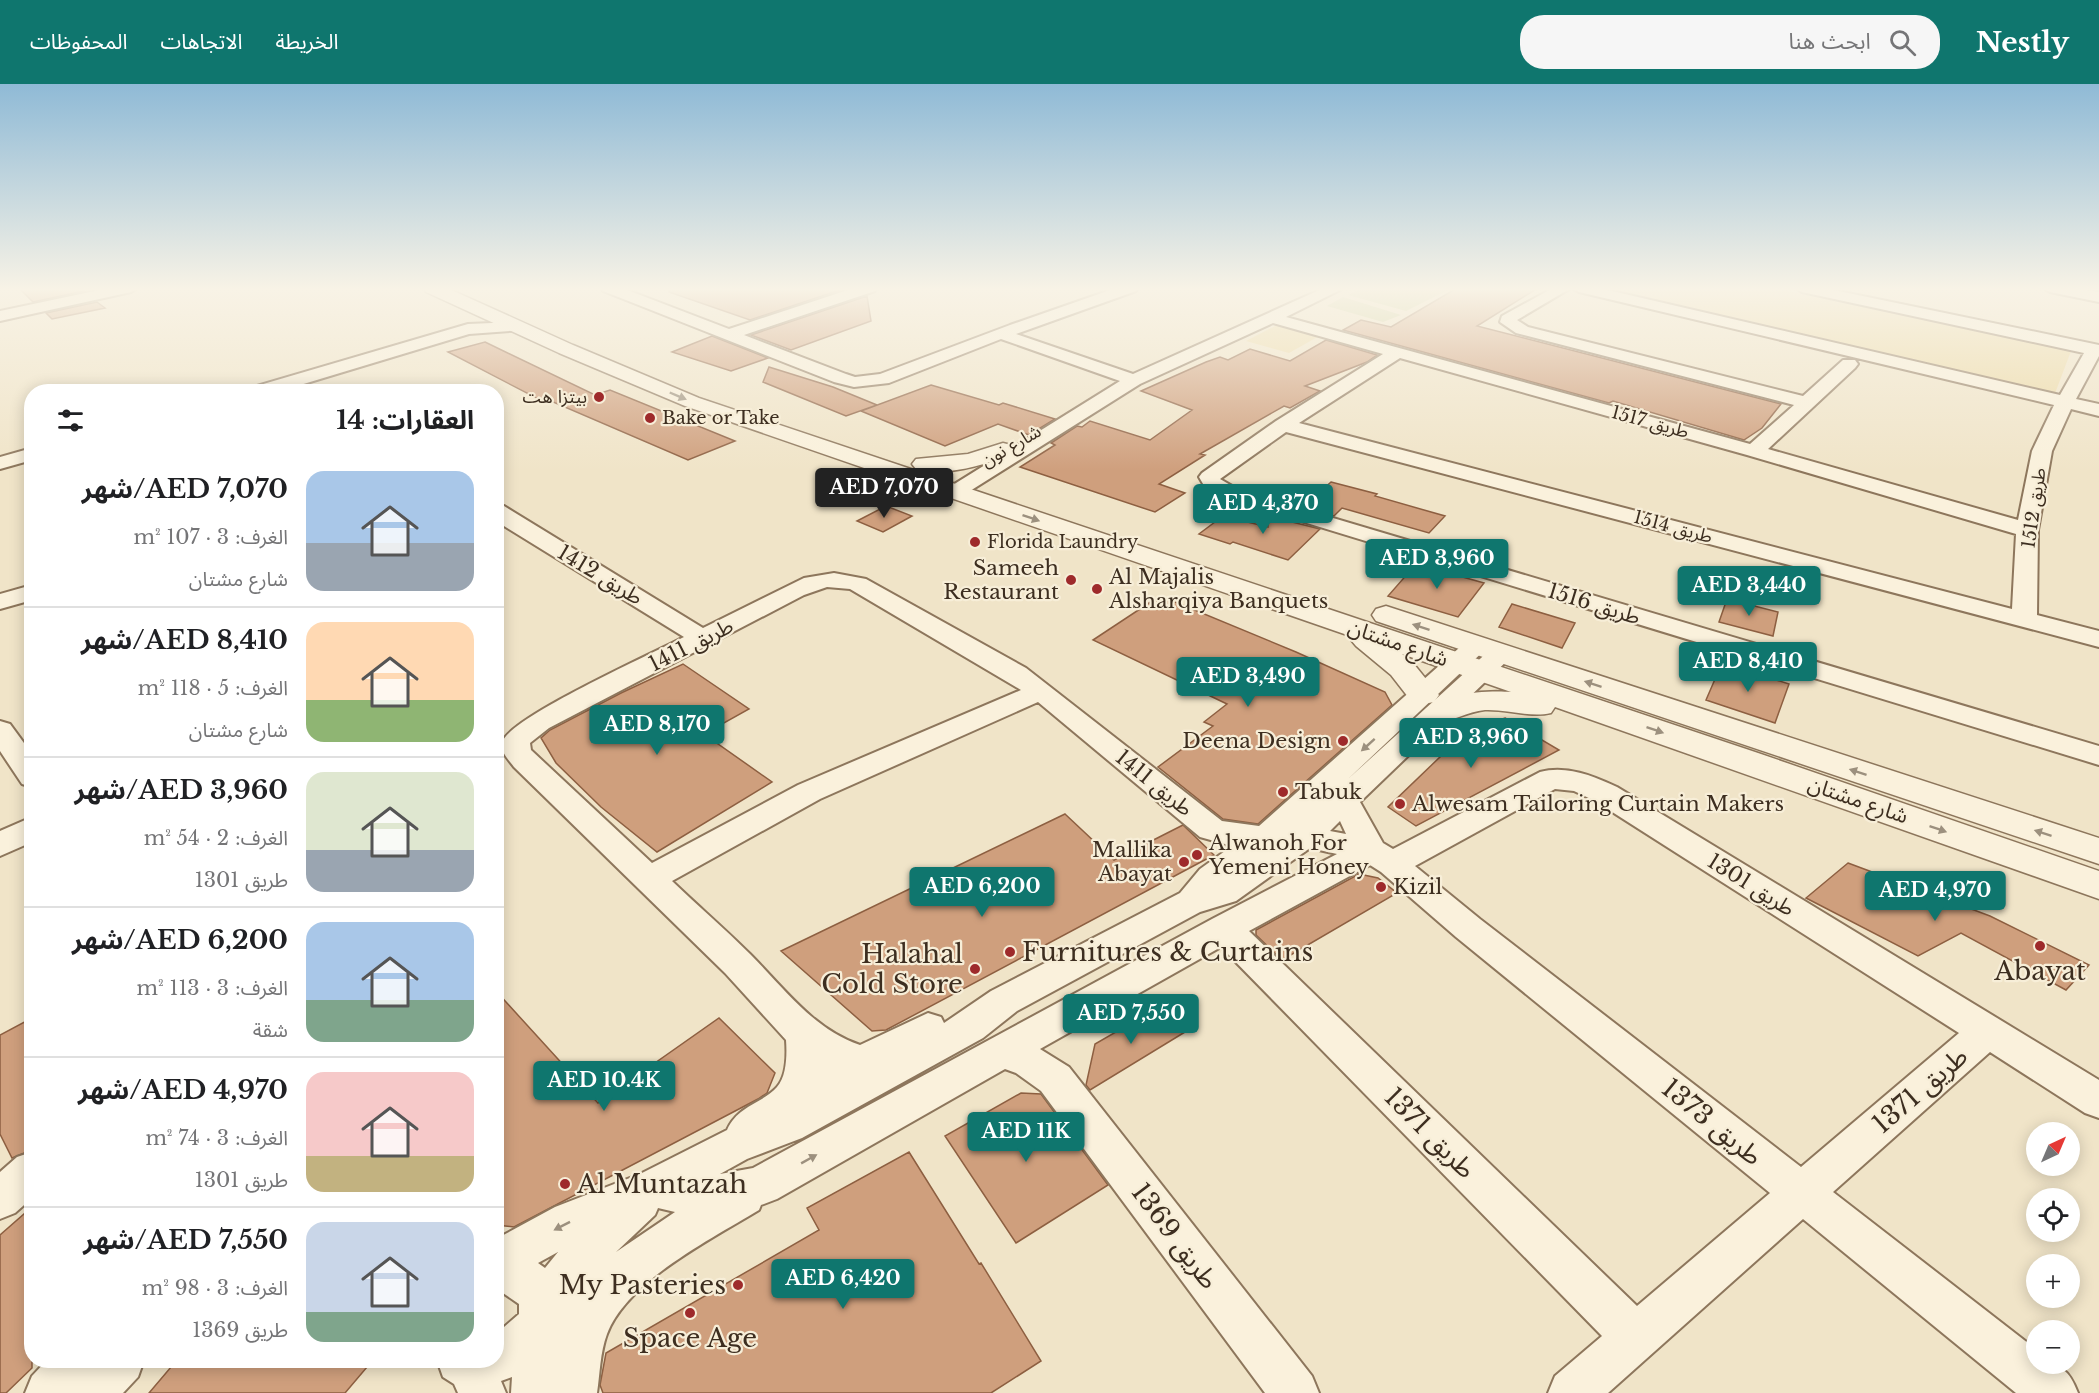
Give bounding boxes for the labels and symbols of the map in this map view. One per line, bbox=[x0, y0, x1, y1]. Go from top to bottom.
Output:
place label: بيتزا هت bbox=[523, 386, 587, 408]
marker: بيتزا هت bbox=[592, 390, 606, 404]
one-way arrow bbox=[669, 392, 687, 401]
street label: طريق 1517 bbox=[1609, 401, 1691, 443]
place label: Bake or Take bbox=[662, 407, 779, 429]
marker: Bake or Take bbox=[643, 411, 657, 425]
street label: شارع نون bbox=[977, 420, 1047, 475]
street label: طريق 1512 bbox=[2017, 466, 2051, 550]
pin: AED 7,070 bbox=[815, 468, 953, 519]
pin: AED 4,370 bbox=[1194, 484, 1332, 535]
street label: طريق 1514 bbox=[1631, 506, 1715, 548]
one-way arrow bbox=[1022, 514, 1040, 523]
place label: Florida Laundry bbox=[987, 531, 1139, 553]
marker: Florida Laundry bbox=[968, 535, 982, 549]
street label: طريق 1412 bbox=[553, 539, 647, 611]
pin: AED 3,960 bbox=[1368, 539, 1506, 590]
place label: Sameeh Restaurant bbox=[943, 555, 1059, 605]
place label: Al Majalis Alsharqiya Banquets bbox=[1108, 564, 1328, 614]
pin: AED 3,440 bbox=[1680, 566, 1818, 617]
marker: Sameeh Restaurant bbox=[1064, 573, 1078, 587]
street label: طريق 1516 bbox=[1545, 578, 1643, 630]
marker: Al Majalis Alsharqiya Banquets bbox=[1090, 582, 1104, 596]
street label: طريق 1411 bbox=[644, 613, 738, 677]
street label: شارع مشتان bbox=[1344, 614, 1451, 674]
one-way arrow bbox=[1412, 622, 1430, 631]
pin: AED 8,410 bbox=[1679, 642, 1817, 693]
pin: AED 3,490 bbox=[1179, 657, 1317, 708]
one-way arrow bbox=[1584, 679, 1602, 688]
pin: AED 8,170 bbox=[588, 705, 726, 756]
pin: AED 3,960 bbox=[1402, 718, 1540, 769]
one-way arrow bbox=[1646, 726, 1664, 736]
place label: Deena Design bbox=[1182, 728, 1331, 754]
marker: Deena Design bbox=[1336, 734, 1350, 748]
one-way arrow bbox=[1360, 738, 1375, 752]
street label: طريق 1411 bbox=[1110, 744, 1198, 822]
one-way arrow bbox=[1849, 766, 1867, 776]
street label: شارع مشتان bbox=[1804, 771, 1911, 831]
place label: Tabuk bbox=[1295, 779, 1362, 805]
marker: Tabuk bbox=[1276, 785, 1290, 799]
place label: Alwesam Tailoring Curtain Makers bbox=[1411, 791, 1784, 817]
marker: Alwesam Tailoring Curtain Makers bbox=[1393, 797, 1407, 811]
one-way arrow bbox=[1929, 824, 1947, 834]
one-way arrow bbox=[2034, 828, 2052, 837]
place label: Alwanoh For Yemeni Honey bbox=[1208, 830, 1369, 880]
place label: Mallika Abayat bbox=[1092, 837, 1172, 887]
marker: Alwanoh For Yemeni Honey bbox=[1190, 848, 1204, 862]
street label: طريق 1301 bbox=[1703, 848, 1799, 922]
marker: Mallika Abayat bbox=[1177, 855, 1191, 869]
pin: AED 6,200 bbox=[913, 867, 1051, 918]
pin: AED 4,970 bbox=[1866, 871, 2004, 922]
place label: Kizil bbox=[1393, 874, 1442, 900]
marker: Kizil bbox=[1374, 880, 1388, 894]
place label: Furnitures & Curtains bbox=[1022, 936, 1313, 968]
place label: Halahal Cold Store bbox=[821, 938, 963, 1000]
marker: Abayat bbox=[2033, 939, 2047, 953]
marker: Furnitures & Curtains bbox=[1003, 945, 1017, 959]
place label: Abayat bbox=[1993, 955, 2086, 987]
marker: Halahal Cold Store bbox=[968, 962, 982, 976]
pin: AED 7,550 bbox=[1062, 994, 1200, 1045]
street label: طريق 1371 bbox=[1866, 1040, 1974, 1140]
pin: AED 10.4K bbox=[535, 1061, 673, 1112]
street label: طريق 1373 bbox=[1655, 1072, 1769, 1172]
street label: طريق 1371 bbox=[1378, 1081, 1482, 1185]
pin: AED 11K bbox=[971, 1112, 1081, 1163]
north arrow bbox=[2026, 1122, 2080, 1176]
one-way arrow bbox=[801, 1153, 817, 1164]
place label: Al Muntazah bbox=[576, 1168, 747, 1200]
marker: Al Muntazah bbox=[558, 1177, 572, 1191]
street label: طريق 1369 bbox=[1125, 1177, 1225, 1295]
one-way arrow bbox=[553, 1221, 570, 1231]
pin: AED 6,420 bbox=[774, 1259, 912, 1310]
place label: My Pasteries bbox=[559, 1269, 726, 1301]
marker: My Pasteries bbox=[731, 1278, 745, 1292]
marker: Space Age bbox=[683, 1306, 697, 1320]
place label: Space Age bbox=[623, 1322, 757, 1354]

